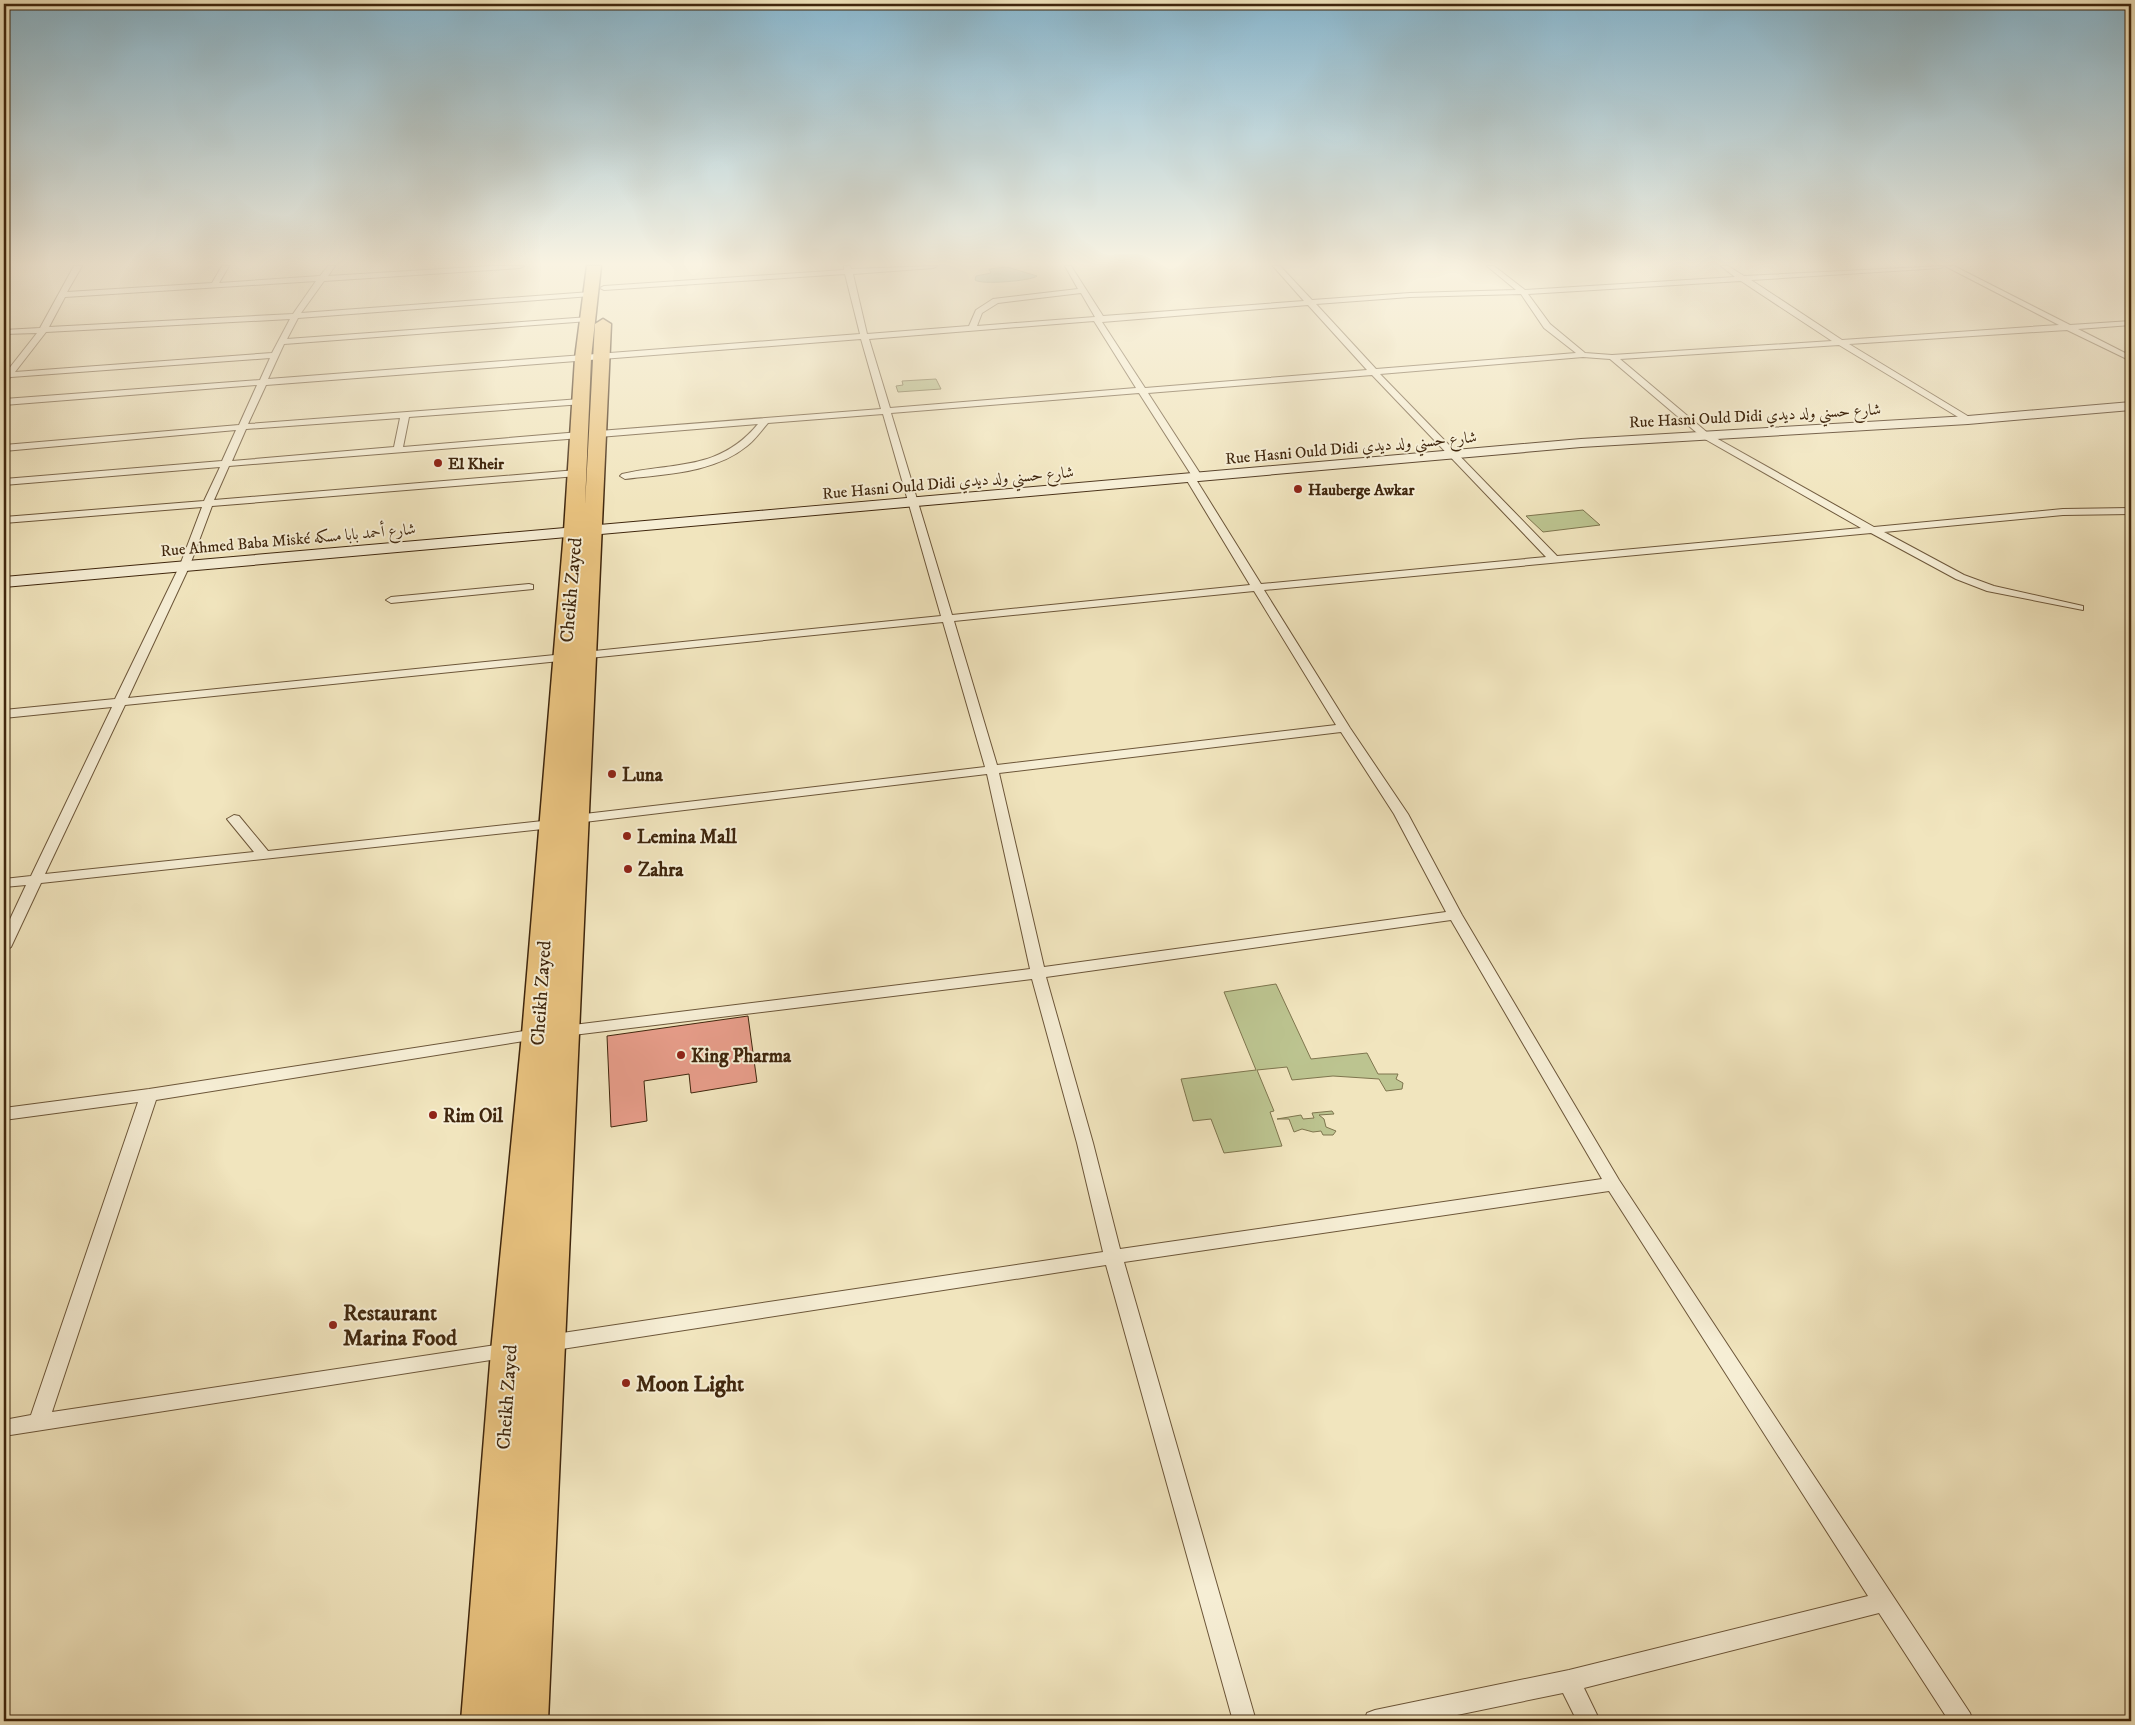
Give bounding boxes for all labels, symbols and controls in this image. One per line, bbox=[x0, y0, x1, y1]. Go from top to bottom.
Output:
street label: Rue Hasni Ould Didi شارع حسني ولد ديدي bbox=[1629, 399, 1882, 438]
street label: Rue Hasni Ould Didi شارع حسني ولد ديدي bbox=[1225, 427, 1478, 474]
place label: El Kheir bbox=[448, 454, 505, 474]
marker: El Kheir bbox=[432, 457, 444, 469]
street label: Rue Hasni Ould Didi شارع حسني ولد ديدي bbox=[822, 462, 1075, 509]
place label: Hauberge Awkar bbox=[1308, 480, 1416, 500]
marker: Hauberge Awkar bbox=[1292, 483, 1304, 495]
street label: Rue Ahmed Baba Miské شارع أحمد بابا مسكه bbox=[159, 517, 417, 564]
street label: Cheikh Zayed bbox=[555, 536, 588, 644]
place label: Luna bbox=[622, 764, 664, 787]
marker: Luna bbox=[606, 768, 618, 780]
place label: Lemina Mall bbox=[637, 826, 737, 849]
marker: Lemina Mall bbox=[621, 830, 633, 842]
place label: Zahra bbox=[638, 859, 684, 882]
marker: Zahra bbox=[622, 863, 634, 875]
street label: Cheikh Zayed bbox=[526, 939, 557, 1046]
place label: King Pharma bbox=[691, 1045, 792, 1068]
marker: King Pharma bbox=[675, 1049, 687, 1061]
place label: Rim Oil bbox=[443, 1105, 503, 1128]
marker: Rim Oil bbox=[427, 1109, 439, 1121]
place label: Restaurant Marina Food bbox=[343, 1300, 458, 1352]
marker: Restaurant Marina Food bbox=[327, 1319, 339, 1331]
street label: Cheikh Zayed bbox=[492, 1343, 523, 1450]
place label: Moon Light bbox=[636, 1371, 744, 1398]
marker: Moon Light bbox=[620, 1377, 632, 1389]

